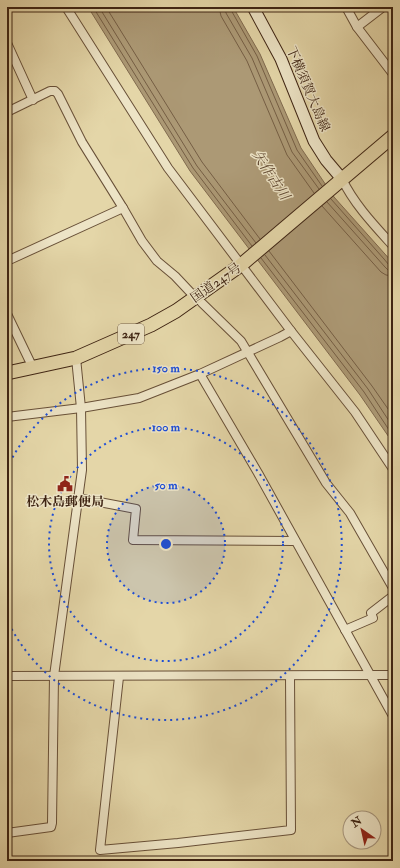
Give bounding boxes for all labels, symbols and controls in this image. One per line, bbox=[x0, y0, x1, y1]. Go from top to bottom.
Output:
street label: 下横須賀大島線 bbox=[283, 44, 333, 134]
water label: 矢作古川 bbox=[249, 147, 294, 205]
street label: 国道247号 bbox=[188, 260, 244, 306]
road number: 247 bbox=[118, 324, 144, 344]
text: 150 m bbox=[152, 361, 180, 376]
text: 100 m bbox=[152, 420, 181, 435]
public building icon: 松木島郵便局 bbox=[56, 475, 74, 493]
text: 50 m bbox=[154, 478, 178, 493]
place label: 松木島郵便局 bbox=[26, 494, 104, 510]
centre of rings bbox=[159, 537, 173, 551]
north arrow bbox=[342, 810, 382, 850]
text: N bbox=[348, 813, 365, 831]

